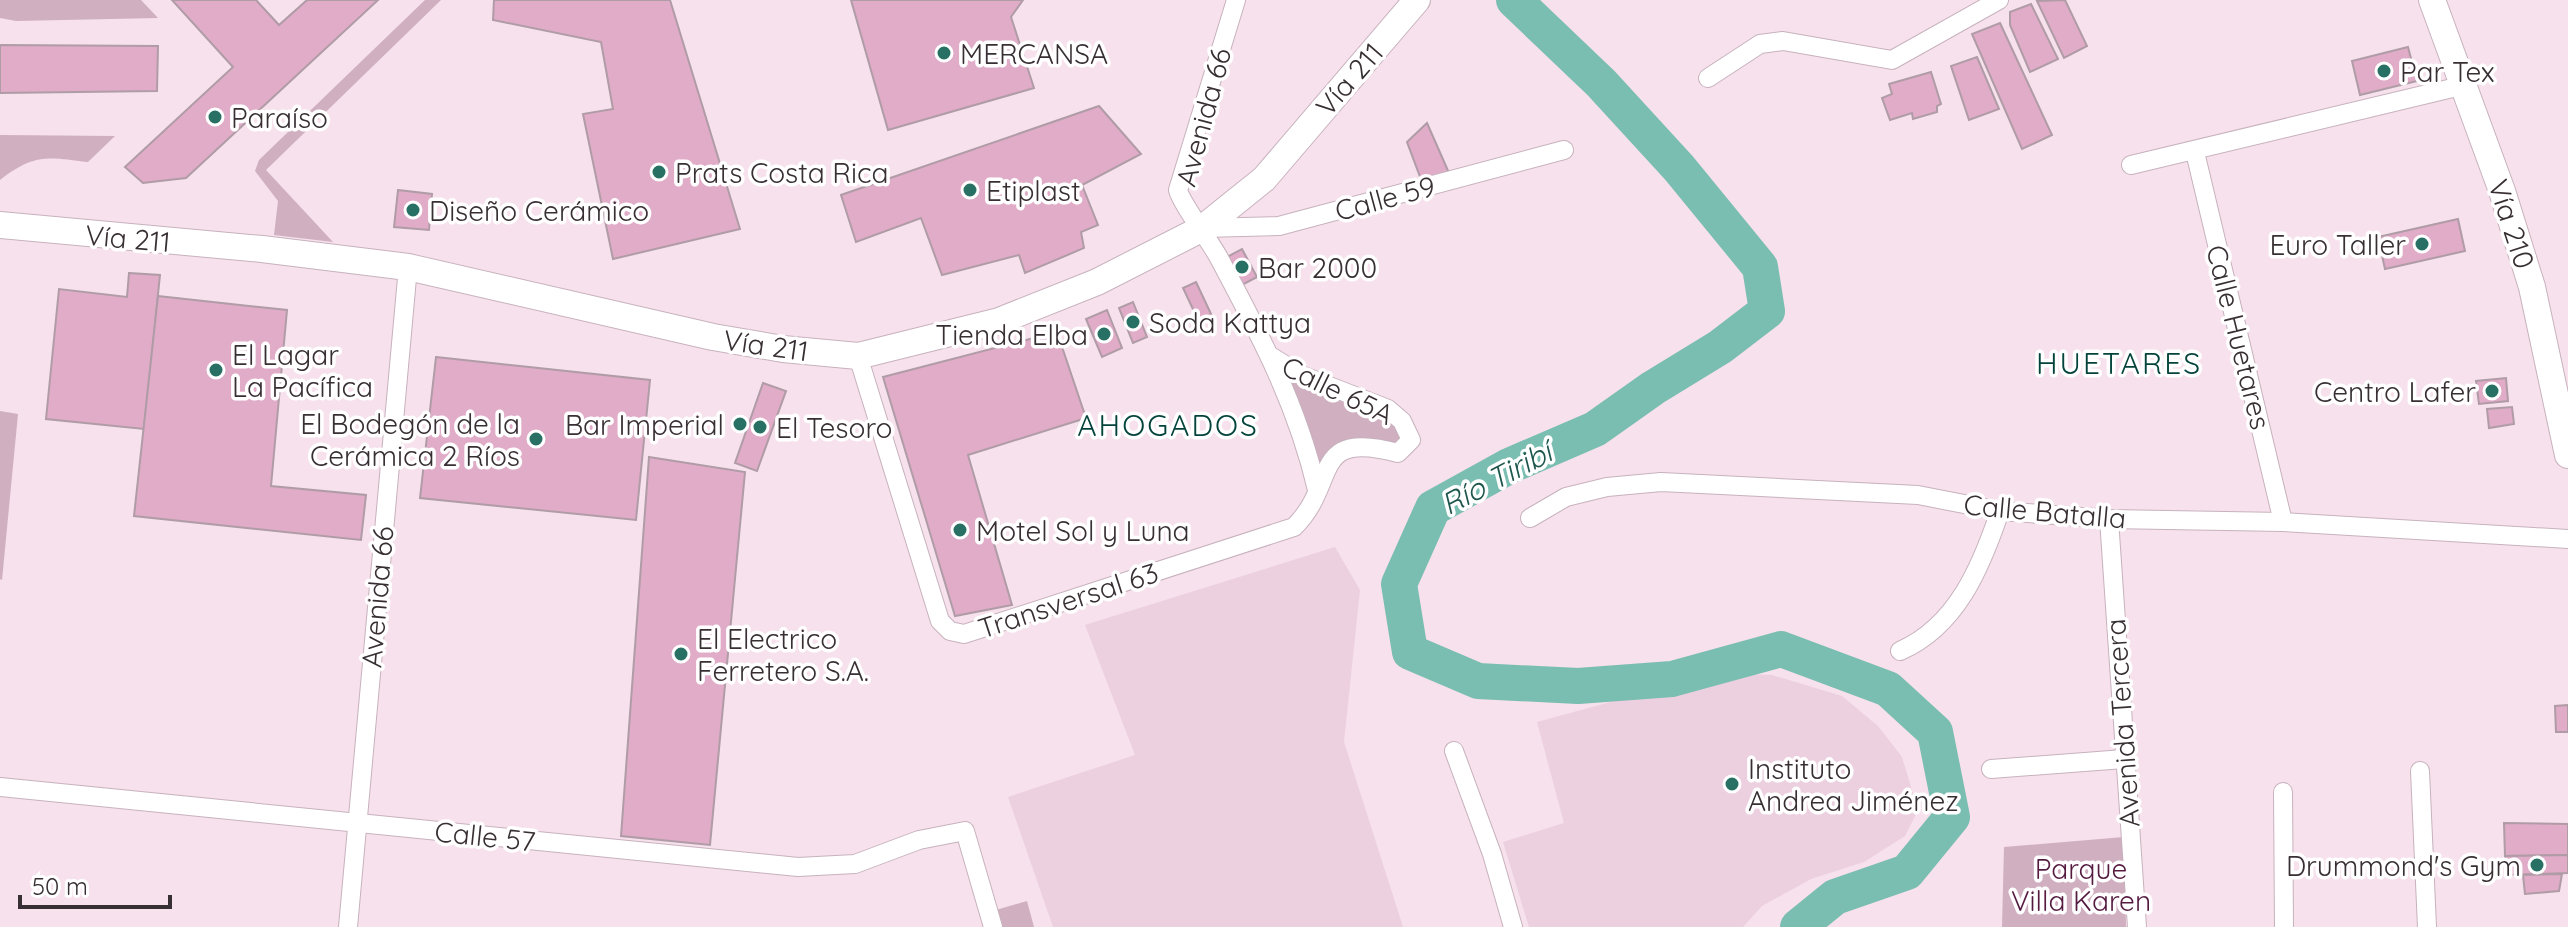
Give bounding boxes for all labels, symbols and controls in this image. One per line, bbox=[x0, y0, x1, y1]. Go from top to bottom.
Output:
street label: Vía 211 bbox=[1308, 35, 1390, 123]
place label: MERCANSA bbox=[960, 36, 1108, 71]
marker: MERCANSA bbox=[935, 44, 953, 62]
street label: Avenida 66 bbox=[1168, 44, 1238, 190]
place label: Par Tex bbox=[2400, 54, 2495, 89]
marker: Par Tex bbox=[2375, 62, 2393, 80]
place label: Paraíso bbox=[231, 100, 328, 135]
marker: Paraíso bbox=[206, 108, 224, 126]
place label: Prats Costa Rica bbox=[675, 155, 889, 190]
marker: Prats Costa Rica bbox=[650, 163, 668, 181]
street label: Calle 59 bbox=[1331, 168, 1439, 228]
place label: Etiplast bbox=[986, 173, 1080, 208]
street label: Vía 210 bbox=[2481, 175, 2543, 273]
marker: Etiplast bbox=[961, 181, 979, 199]
place label: Diseño Cerámico bbox=[429, 193, 649, 228]
marker: Diseño Cerámico bbox=[404, 201, 422, 219]
street label: Vía 211 bbox=[84, 217, 172, 259]
place label: Euro Taller bbox=[2269, 227, 2406, 262]
marker: Euro Taller bbox=[2413, 235, 2431, 253]
street label: Calle Huetares bbox=[2199, 241, 2279, 433]
place label: Bar 2000 bbox=[1258, 250, 1377, 285]
marker: Bar 2000 bbox=[1233, 258, 1251, 276]
place label: Soda Kattya bbox=[1149, 305, 1311, 340]
marker: Soda Kattya bbox=[1124, 313, 1142, 331]
place label: Tienda Elba bbox=[935, 317, 1088, 352]
street label: Vía 211 bbox=[721, 322, 811, 368]
marker: Tienda Elba bbox=[1095, 325, 1113, 343]
place label: El Lagar La Pacífica bbox=[232, 337, 373, 404]
district label: HUETARES bbox=[2036, 344, 2202, 382]
street label: Calle 65A bbox=[1277, 348, 1399, 432]
marker: El Lagar La Pacífica bbox=[207, 361, 225, 379]
place label: Centro Lafer bbox=[2314, 374, 2476, 409]
marker: Centro Lafer bbox=[2483, 382, 2501, 400]
place label: El Bodegón de la Cerámica 2 Ríos bbox=[300, 406, 520, 473]
district label: AHOGADOS bbox=[1077, 406, 1259, 444]
place label: Bar Imperial bbox=[565, 407, 724, 442]
place label: El Tesoro bbox=[776, 410, 892, 445]
marker: Bar Imperial bbox=[731, 415, 749, 433]
marker: El Tesoro bbox=[751, 418, 769, 436]
marker: El Bodegón de la Cerámica 2 Ríos bbox=[527, 430, 545, 448]
water label: Río Tiribí bbox=[1434, 430, 1563, 523]
street label: Calle Batalla bbox=[1962, 486, 2128, 536]
place label: Motel Sol y Luna bbox=[976, 513, 1190, 548]
marker: Motel Sol y Luna bbox=[951, 521, 969, 539]
street label: Avenida 66 bbox=[353, 525, 401, 669]
street label: Transversal 63 bbox=[973, 554, 1163, 646]
street label: Avenida Tercera bbox=[2097, 618, 2147, 828]
place label: El Electrico Ferretero S.A. bbox=[697, 621, 869, 688]
marker: El Electrico Ferretero S.A. bbox=[672, 645, 690, 663]
place label: Instituto Andrea Jiménez bbox=[1748, 751, 1959, 818]
marker: Instituto Andrea Jiménez bbox=[1723, 775, 1741, 793]
street label: Calle 57 bbox=[433, 813, 537, 859]
place label: Drummond's Gym bbox=[2286, 848, 2521, 883]
park label: Parque Villa Karen bbox=[2011, 851, 2151, 918]
marker: Drummond's Gym bbox=[2528, 856, 2546, 874]
scale bar bbox=[20, 859, 170, 909]
text: 50 m bbox=[32, 871, 88, 901]

